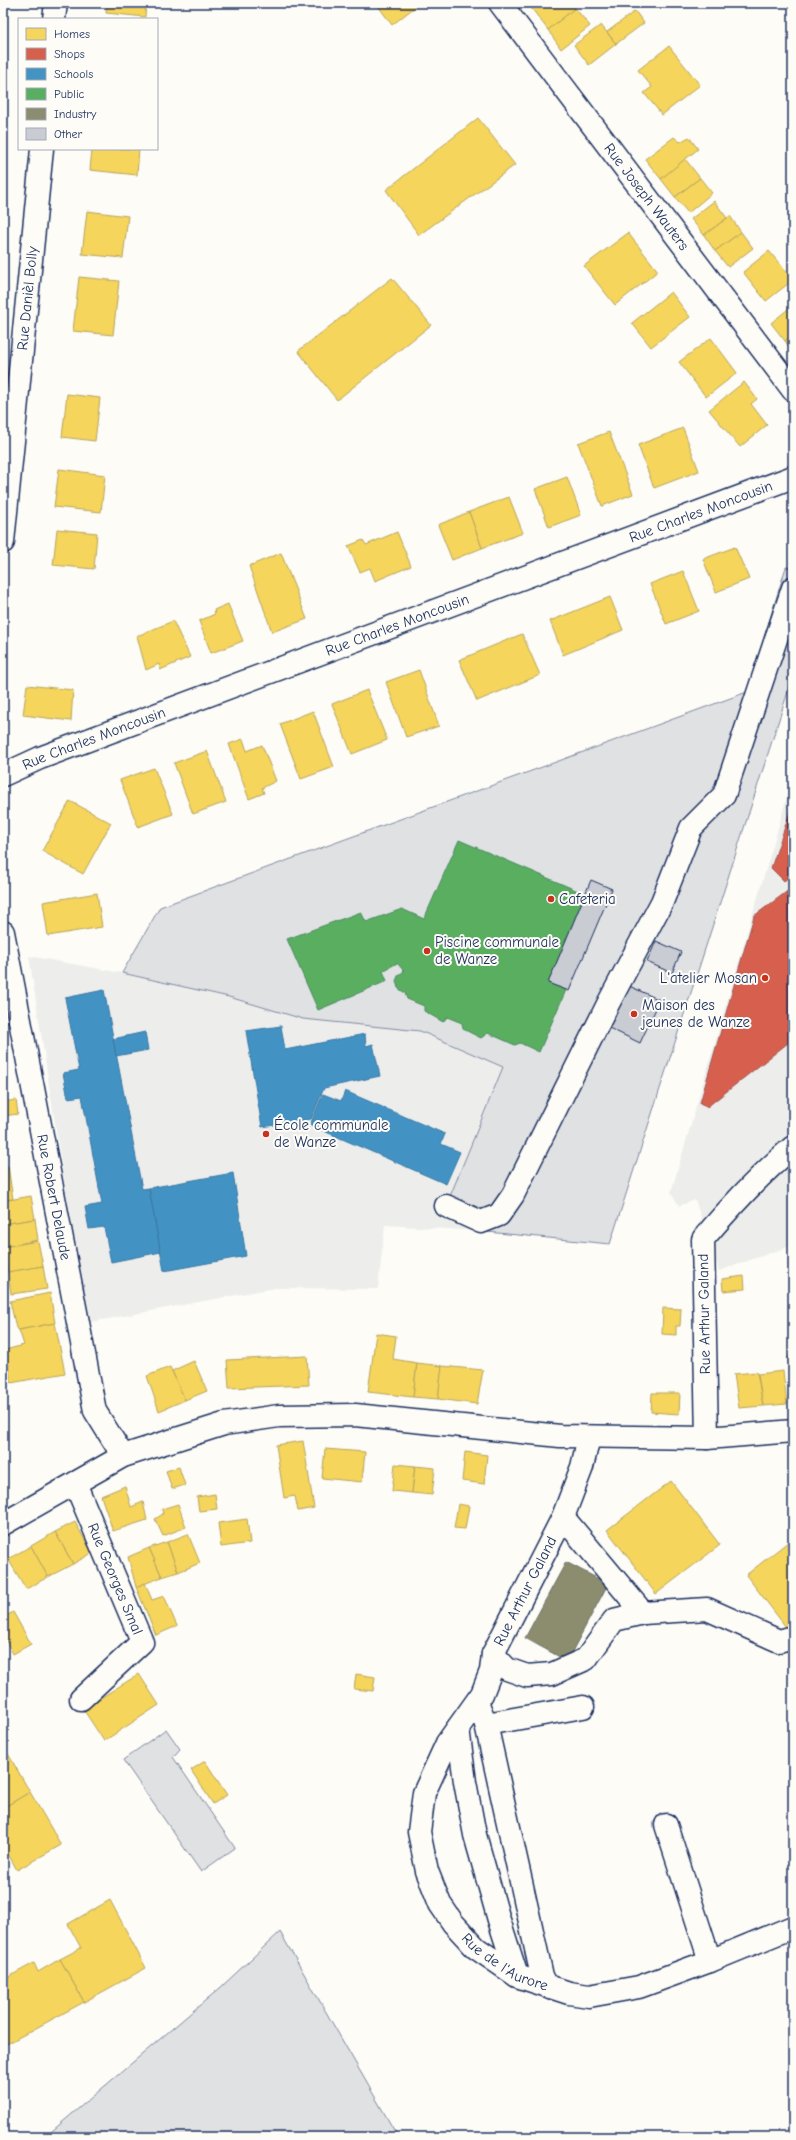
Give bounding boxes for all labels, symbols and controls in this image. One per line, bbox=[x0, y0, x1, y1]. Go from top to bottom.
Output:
legend bbox=[18, 18, 158, 150]
text: Homes bbox=[54, 27, 90, 41]
text: Shops bbox=[54, 47, 85, 61]
text: Schools bbox=[54, 67, 93, 81]
text: Public bbox=[54, 87, 85, 101]
text: Industry bbox=[54, 107, 97, 121]
text: Other bbox=[54, 127, 83, 141]
street label: Rue Joseph Wauters bbox=[600, 140, 693, 254]
street label: Rue Danièl Bolly bbox=[13, 245, 41, 351]
street label: Rue Charles Moncousin bbox=[627, 476, 775, 546]
street label: Rue Charles Moncousin bbox=[323, 590, 471, 660]
street label: Rue Charles Moncousin bbox=[19, 703, 168, 774]
place label: Cafeteria bbox=[559, 890, 616, 908]
marker: Cafeteria bbox=[546, 894, 556, 904]
place label: Piscine communale de Wanze bbox=[435, 933, 559, 968]
marker: Piscine communale de Wanze bbox=[422, 946, 432, 956]
place label: L'atelier Mosan bbox=[660, 969, 757, 987]
marker: L'atelier Mosan bbox=[760, 973, 770, 983]
place label: Maison des jeunes de Wanze bbox=[640, 996, 750, 1031]
marker: Maison des jeunes de Wanze bbox=[629, 1009, 639, 1019]
place label: École communale de Wanze bbox=[274, 1115, 389, 1151]
marker: École communale de Wanze bbox=[261, 1129, 271, 1139]
street label: Rue Robert Delaude bbox=[33, 1133, 75, 1262]
street label: Rue Arthur Galand bbox=[694, 1254, 714, 1374]
street label: Rue Georges Smal bbox=[84, 1520, 147, 1637]
street label: Rue Arthur Galand bbox=[490, 1533, 560, 1649]
street label: Rue de l'Aurore bbox=[458, 1929, 551, 1995]

